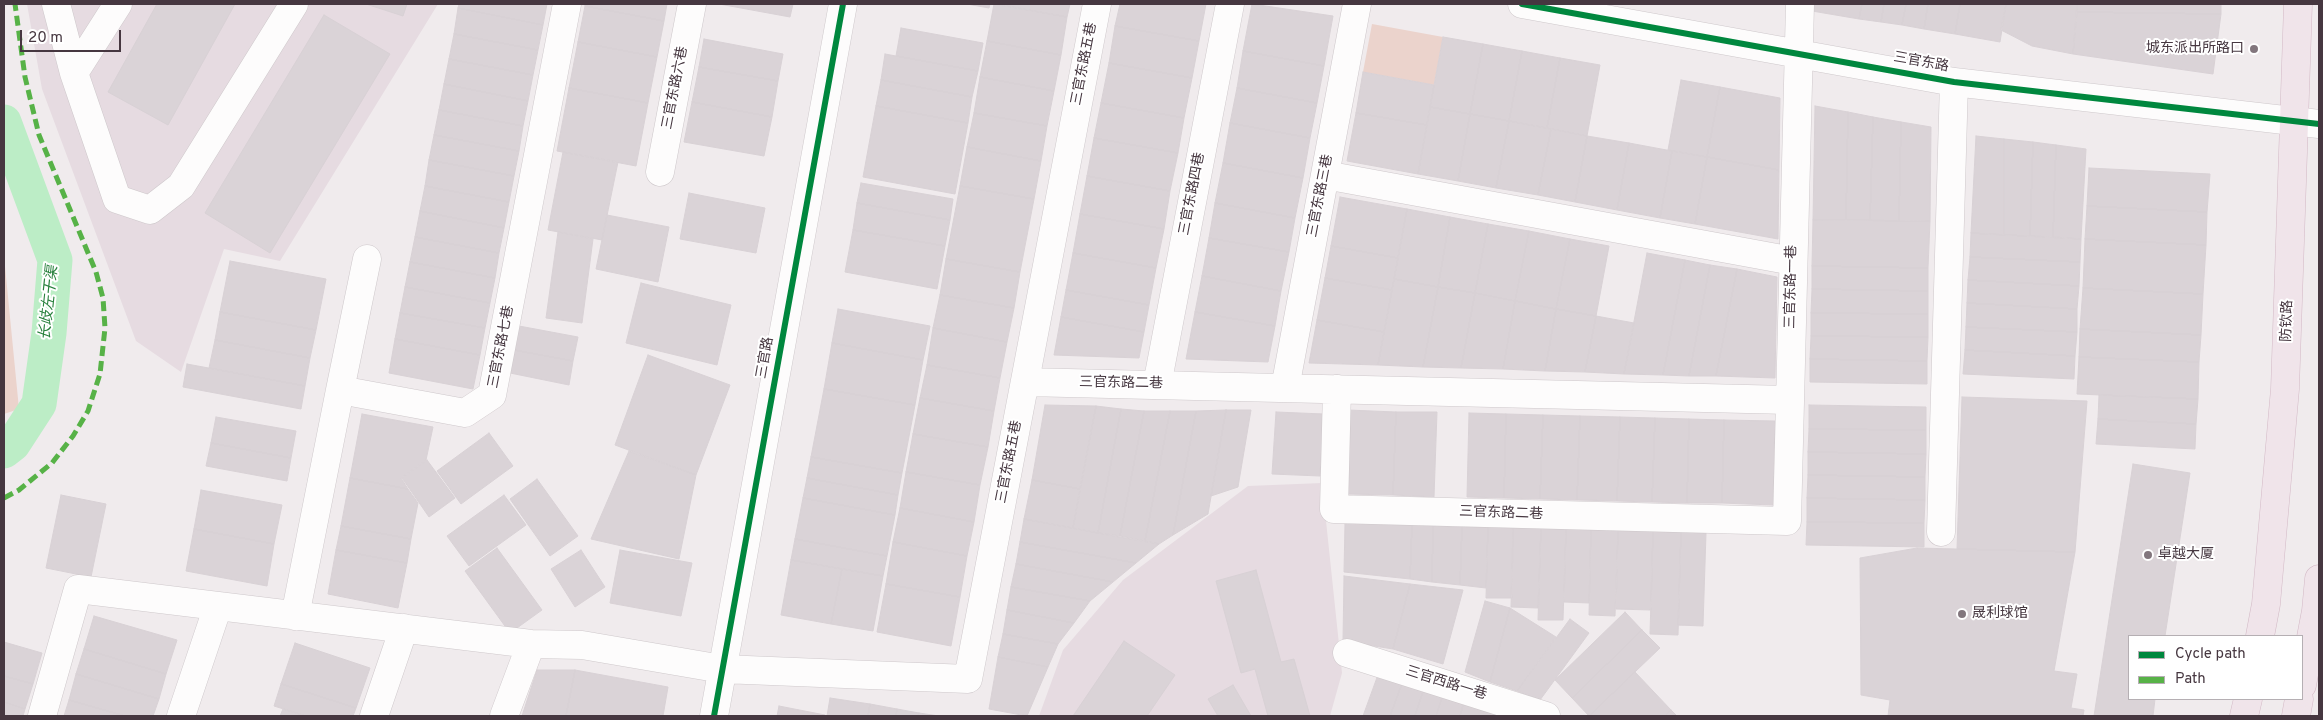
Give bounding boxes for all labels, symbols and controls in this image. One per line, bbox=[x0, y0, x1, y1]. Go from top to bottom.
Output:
scale bar bbox=[22, 20, 124, 52]
street label: 三官东路五巷 bbox=[1069, 21, 1101, 107]
text: 20 m bbox=[28, 29, 63, 48]
place label: 城东派出所路口 bbox=[2146, 41, 2244, 57]
marker: 城东派出所路口 bbox=[2248, 43, 2260, 55]
street label: 三官东路六巷 bbox=[660, 45, 692, 131]
street label: 三官东路 bbox=[1892, 50, 1950, 76]
street label: 三官东路四巷 bbox=[1177, 151, 1209, 237]
street label: 三官东路三巷 bbox=[1305, 153, 1337, 239]
street label: 三官东路一巷 bbox=[1783, 245, 1801, 329]
water label: 长歧左干渠 bbox=[37, 265, 63, 341]
street label: 防钦路 bbox=[2279, 300, 2297, 342]
street label: 三官东路七巷 bbox=[486, 304, 518, 390]
street label: 三官路 bbox=[754, 336, 778, 380]
street label: 三官东路二巷 bbox=[1079, 375, 1163, 393]
street label: 三官东路五巷 bbox=[994, 419, 1026, 505]
street label: 三官东路二巷 bbox=[1459, 504, 1543, 524]
place label: 卓越大厦 bbox=[2158, 547, 2214, 563]
marker: 卓越大厦 bbox=[2142, 549, 2154, 561]
place label: 晟利球馆 bbox=[1972, 606, 2028, 622]
marker: 晟利球馆 bbox=[1956, 608, 1968, 620]
legend bbox=[2128, 635, 2303, 700]
text: Cycle path bbox=[2175, 645, 2246, 664]
street label: 三官西路一巷 bbox=[1403, 664, 1489, 704]
text: Path bbox=[2175, 670, 2206, 689]

